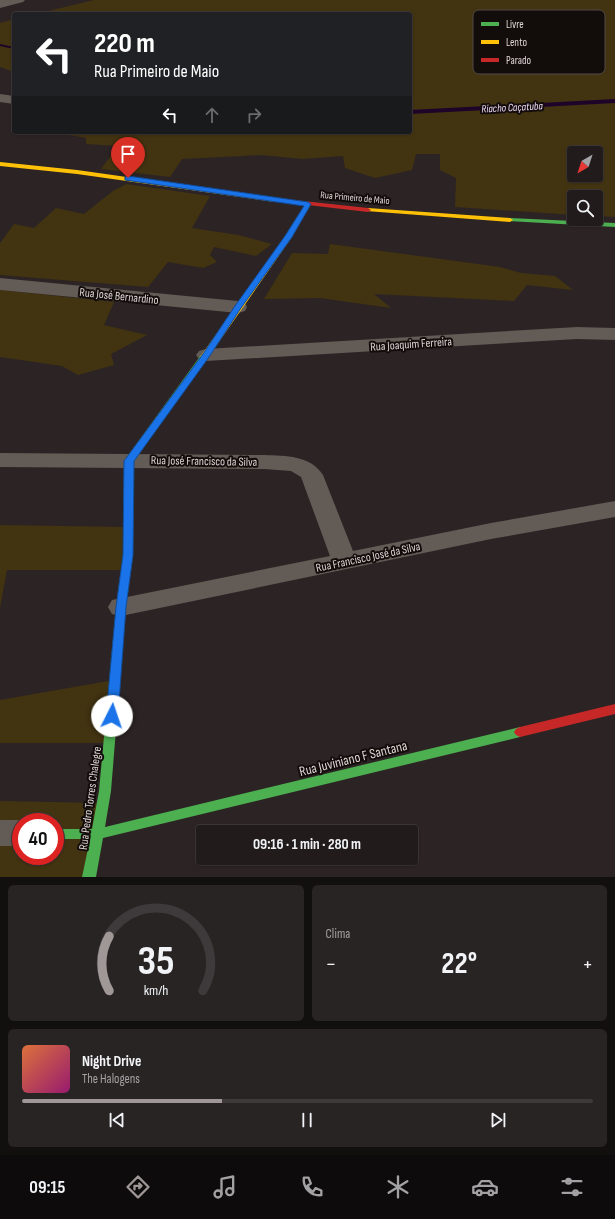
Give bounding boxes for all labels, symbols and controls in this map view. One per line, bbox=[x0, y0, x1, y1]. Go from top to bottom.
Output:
legend bbox=[473, 10, 605, 74]
text: Livre bbox=[506, 18, 524, 31]
text: 220 m bbox=[94, 27, 155, 60]
icon: left bbox=[28, 28, 80, 80]
text: Lento bbox=[506, 36, 527, 49]
text: Parado bbox=[506, 54, 532, 67]
text: Rua Primeiro de Maio bbox=[94, 61, 219, 82]
water label: Riacho Caçatuba bbox=[481, 99, 544, 116]
icon: left bbox=[159, 104, 181, 126]
icon: ahead bbox=[201, 104, 223, 126]
icon: right bbox=[243, 104, 265, 126]
pin bbox=[111, 137, 145, 178]
icon: arrive bbox=[117, 143, 139, 165]
north arrow bbox=[567, 146, 603, 182]
map controls bbox=[567, 146, 603, 226]
street label: Rua Primeiro de Maio bbox=[320, 189, 390, 207]
button: search bbox=[567, 190, 603, 226]
street label: Rua José Bernardino bbox=[79, 285, 159, 308]
street label: Rua Joaquim Ferreira bbox=[370, 334, 453, 355]
street label: Rua José Francisco da Silva bbox=[151, 453, 258, 470]
street label: Rua Francisco José da Silva bbox=[315, 539, 422, 576]
position arrow bbox=[91, 695, 133, 737]
street label: Rua Juviniano F Santana bbox=[297, 737, 409, 780]
street label: Rua Pedro Torres Chalegre bbox=[76, 745, 105, 851]
speed limit sign: 40 bbox=[12, 813, 64, 865]
text: 09:16 · 1 min · 280 m bbox=[253, 835, 361, 854]
text: Clima bbox=[326, 926, 350, 942]
text: 35 bbox=[137, 937, 174, 986]
text: 22° bbox=[441, 946, 477, 982]
text: − bbox=[326, 951, 336, 978]
text: + bbox=[582, 951, 593, 978]
text: km/h bbox=[143, 982, 168, 999]
text: Night Drive bbox=[82, 1052, 141, 1071]
text: The Halogens bbox=[82, 1071, 140, 1087]
icon: previous bbox=[106, 1109, 128, 1131]
icon: pause bbox=[296, 1109, 318, 1131]
icon: next bbox=[487, 1109, 509, 1131]
icon: directions bbox=[124, 1173, 152, 1201]
icon: music bbox=[211, 1173, 239, 1201]
icon: phone bbox=[298, 1173, 326, 1201]
icon: climate bbox=[384, 1173, 412, 1201]
icon: car bbox=[471, 1173, 499, 1201]
icon: filters bbox=[558, 1173, 586, 1201]
text: 09:15 bbox=[29, 1177, 65, 1198]

